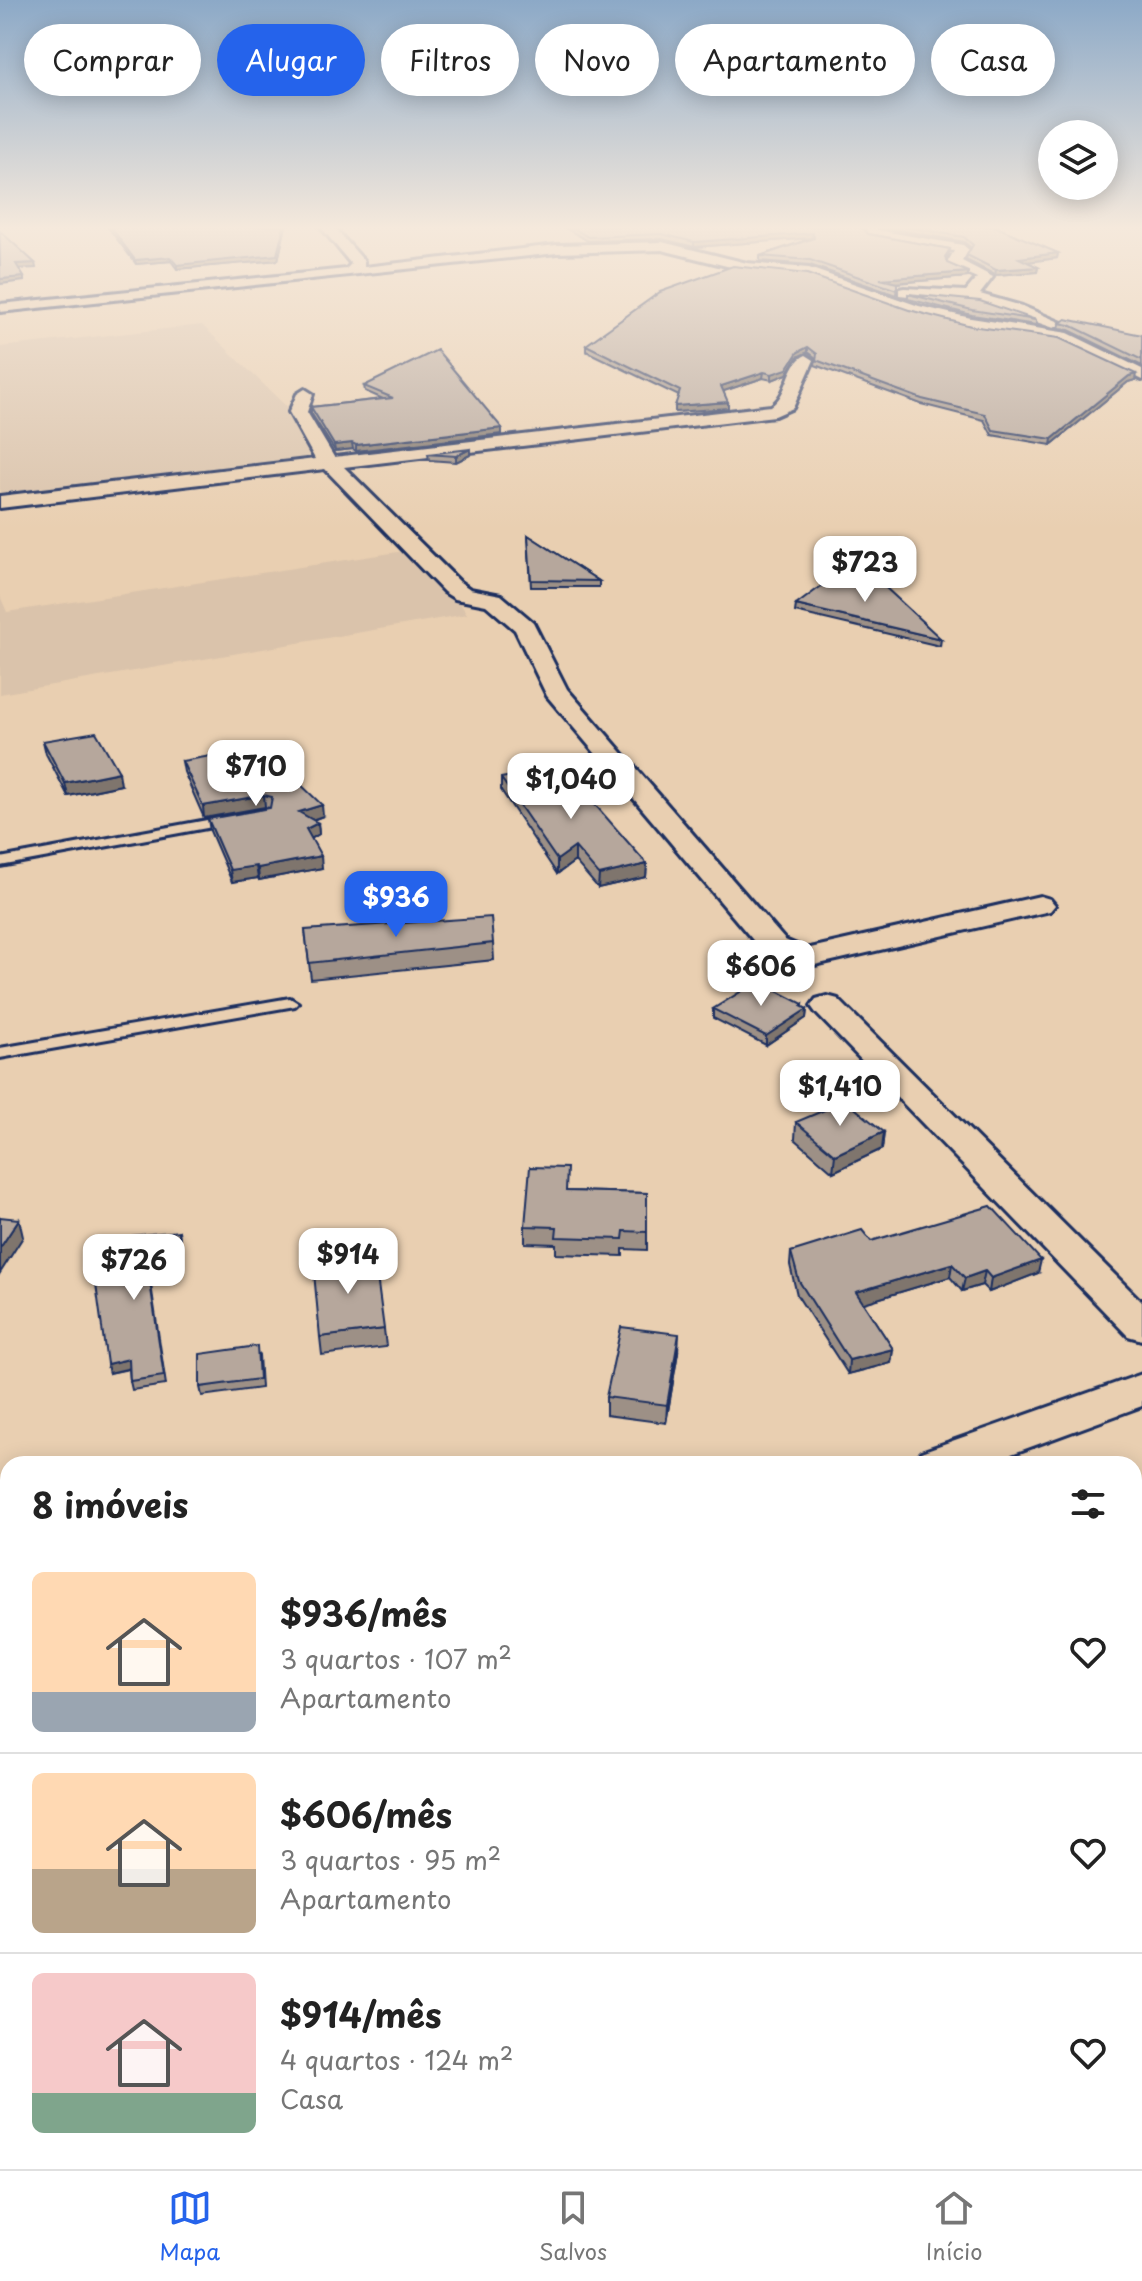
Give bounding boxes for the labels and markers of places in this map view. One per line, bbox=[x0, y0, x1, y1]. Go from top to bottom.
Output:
pin: $723 bbox=[818, 536, 912, 604]
pin: $710 bbox=[209, 740, 303, 808]
pin: $1,040 bbox=[506, 753, 636, 821]
pin: $936 bbox=[349, 871, 443, 939]
pin: $606 bbox=[714, 940, 808, 1008]
pin: $1,410 bbox=[775, 1060, 905, 1128]
pin: $914 bbox=[301, 1228, 395, 1296]
pin: $726 bbox=[87, 1234, 181, 1302]

